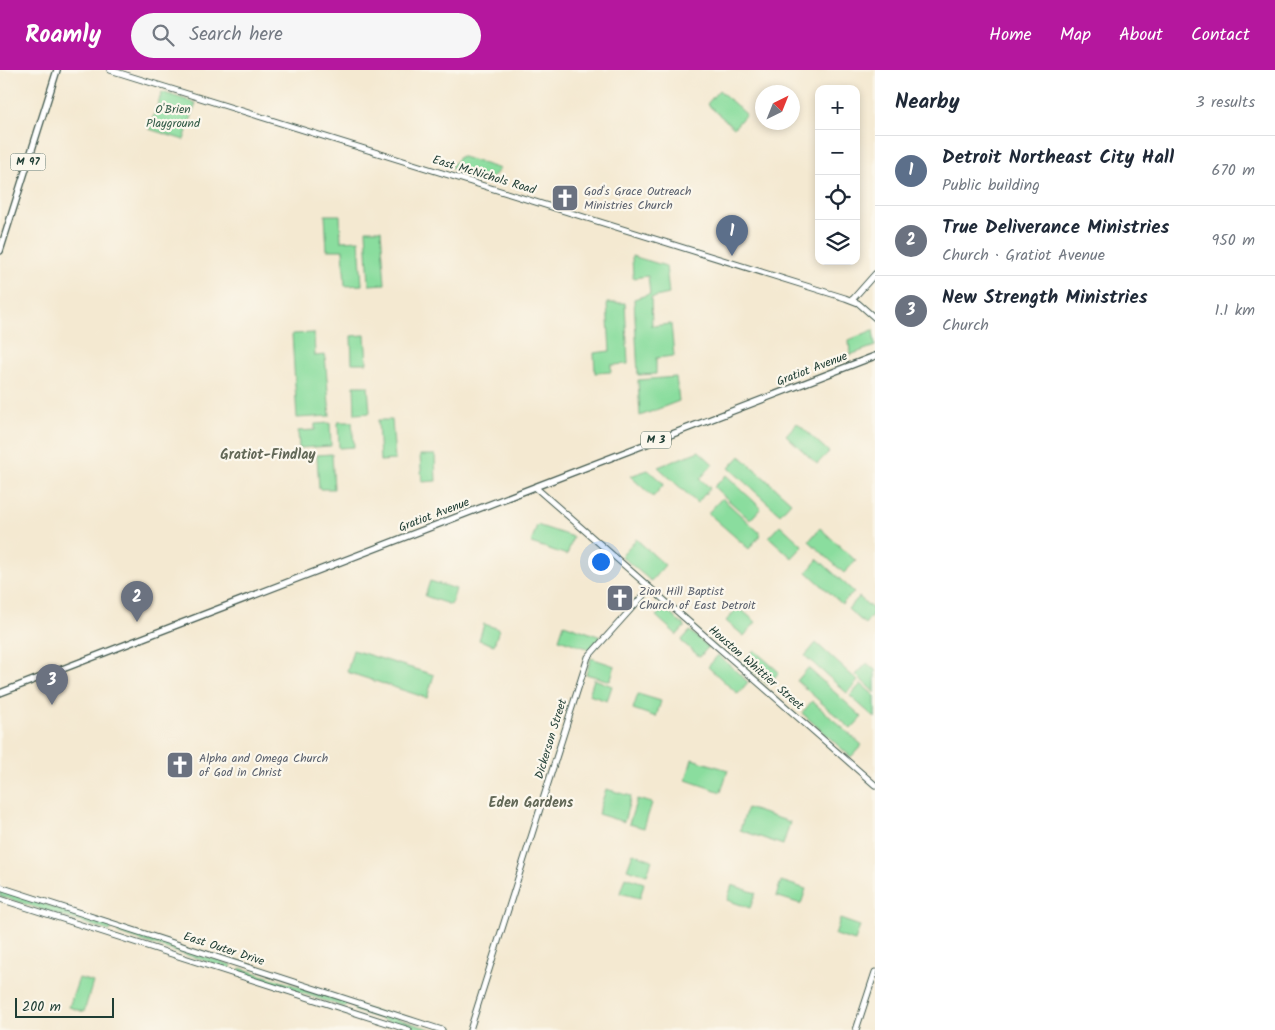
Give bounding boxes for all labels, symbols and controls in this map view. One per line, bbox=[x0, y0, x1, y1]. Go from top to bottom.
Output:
search box bbox=[131, 13, 481, 58]
text: Roamly bbox=[25, 16, 101, 55]
text: Search here bbox=[189, 20, 283, 50]
icon: search bbox=[149, 21, 177, 49]
text: Home bbox=[989, 21, 1032, 50]
text: Map bbox=[1060, 21, 1091, 50]
text: About bbox=[1119, 21, 1163, 50]
text: Contact bbox=[1191, 21, 1250, 50]
north arrow bbox=[755, 85, 800, 130]
map controls bbox=[815, 85, 860, 265]
button: + bbox=[815, 85, 860, 130]
text: Nearby bbox=[895, 86, 960, 119]
text: 3 results bbox=[1196, 90, 1255, 115]
park label: O'Brien Playground bbox=[146, 100, 201, 133]
button: − bbox=[815, 130, 860, 175]
text: Detroit Northeast City Hall bbox=[942, 143, 1174, 173]
street label: East McNichols Road bbox=[430, 150, 539, 200]
road number: M 97 bbox=[10, 154, 46, 170]
text: 1 bbox=[909, 158, 913, 183]
text: 670 m bbox=[1212, 158, 1255, 183]
text: Public building bbox=[942, 173, 1040, 198]
button: locate bbox=[815, 175, 860, 220]
place label: God's Grace Outreach Ministries Church bbox=[584, 182, 691, 215]
church icon: God's Grace Outreach Ministries Church bbox=[550, 183, 580, 213]
text: True Deliverance Ministries bbox=[942, 213, 1169, 243]
pin: 1 bbox=[716, 215, 748, 256]
button: layers bbox=[815, 220, 860, 265]
text: 2 bbox=[906, 228, 916, 253]
text: 950 m bbox=[1211, 228, 1255, 253]
text: Church · Gratiot Avenue bbox=[942, 243, 1105, 268]
text: New Strength Ministries bbox=[942, 283, 1148, 313]
text: 3 bbox=[907, 298, 915, 323]
text: 1.1 km bbox=[1215, 298, 1255, 323]
text: Church bbox=[942, 313, 989, 338]
street label: Gratiot Avenue bbox=[774, 347, 851, 391]
road number: M 3 bbox=[641, 432, 671, 448]
district label: Gratiot-Findlay bbox=[220, 444, 316, 466]
street label: Gratiot Avenue bbox=[396, 493, 473, 537]
your location bbox=[588, 549, 614, 575]
pin: 2 bbox=[121, 581, 153, 622]
place label: Zion Hill Baptist Church of East Detroit bbox=[639, 582, 756, 615]
church icon: Zion Hill Baptist Church of East Detroit bbox=[605, 583, 635, 613]
street label: Houston Whittier Street bbox=[704, 621, 808, 715]
pin: 3 bbox=[36, 664, 68, 705]
street label: Dickerson Street bbox=[530, 696, 572, 782]
place label: Alpha and Omega Church of God in Christ bbox=[199, 749, 328, 782]
church icon: Alpha and Omega Church of God in Christ bbox=[165, 750, 195, 780]
district label: Eden Gardens bbox=[489, 792, 574, 814]
street label: East Outer Drive bbox=[181, 927, 268, 971]
scale bar bbox=[15, 995, 114, 1018]
text: 200 m bbox=[22, 996, 61, 1018]

